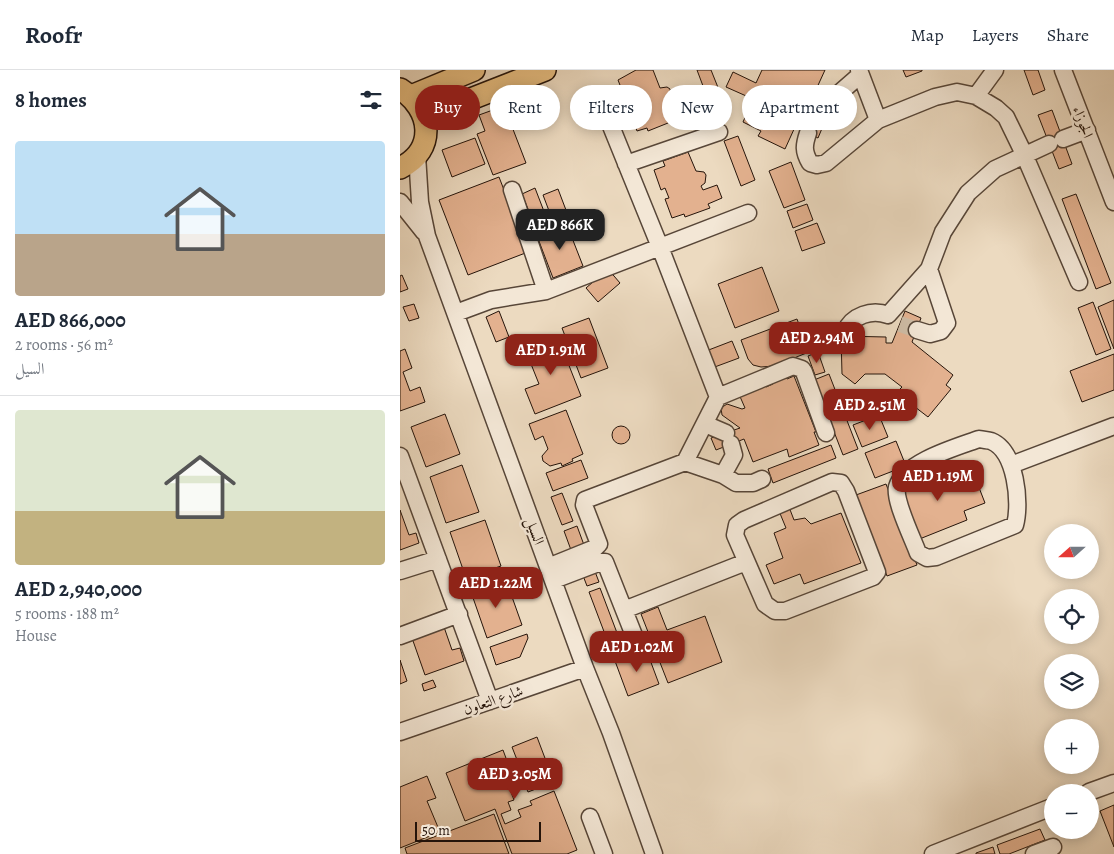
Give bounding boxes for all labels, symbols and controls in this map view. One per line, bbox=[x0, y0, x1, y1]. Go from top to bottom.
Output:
text: Roofr bbox=[25, 19, 82, 51]
text: Map bbox=[911, 23, 944, 47]
text: Layers bbox=[972, 23, 1019, 47]
text: Share bbox=[1047, 23, 1089, 47]
chip: Buy bbox=[415, 85, 480, 130]
chip: Rent bbox=[490, 85, 560, 130]
chip: Filters bbox=[570, 85, 652, 130]
chip: New bbox=[662, 85, 732, 130]
chip: Apartment bbox=[742, 85, 857, 130]
text: 8 homes bbox=[15, 86, 87, 114]
icon: filters bbox=[357, 86, 385, 114]
street label: الجوزاء bbox=[1068, 103, 1098, 141]
icon: home bbox=[155, 174, 245, 264]
pin: AED 866K bbox=[508, 208, 612, 251]
text: AED 866K bbox=[527, 214, 593, 236]
text: AED 866,000 bbox=[15, 306, 126, 334]
pin: AED 2.94M bbox=[760, 322, 874, 364]
text: AED 2.94M bbox=[780, 327, 854, 349]
text: 2 rooms · 56 m² bbox=[15, 334, 113, 356]
pin: AED 1.91M bbox=[494, 334, 608, 376]
text: AED 1.91M bbox=[516, 339, 586, 361]
text: السيل bbox=[15, 358, 45, 380]
pin: AED 2.51M bbox=[813, 388, 927, 431]
text: AED 2.51M bbox=[834, 394, 906, 416]
icon: home bbox=[155, 442, 245, 532]
pin: AED 1.19M bbox=[881, 460, 995, 502]
text: AED 1.19M bbox=[903, 465, 973, 487]
street label: السيل bbox=[520, 515, 549, 548]
north arrow bbox=[1044, 524, 1099, 579]
map controls bbox=[1044, 524, 1099, 839]
pin: AED 1.22M bbox=[439, 566, 553, 609]
text: AED 1.22M bbox=[460, 572, 532, 594]
text: AED 2,940,000 bbox=[15, 575, 142, 603]
button: locate bbox=[1044, 589, 1099, 644]
text: 5 rooms · 188 m² bbox=[15, 603, 119, 625]
text: House bbox=[15, 625, 57, 647]
pin: AED 1.02M bbox=[580, 630, 694, 673]
text: AED 1.02M bbox=[601, 636, 673, 658]
button: layers bbox=[1044, 654, 1099, 709]
street label: شارع التعاون bbox=[460, 680, 527, 722]
button: + bbox=[1044, 719, 1099, 774]
pin: AED 3.05M bbox=[458, 758, 572, 800]
text: AED 3.05M bbox=[478, 763, 552, 785]
button: − bbox=[1044, 784, 1099, 839]
scale bar bbox=[415, 819, 541, 842]
text: 50 m bbox=[422, 821, 450, 840]

